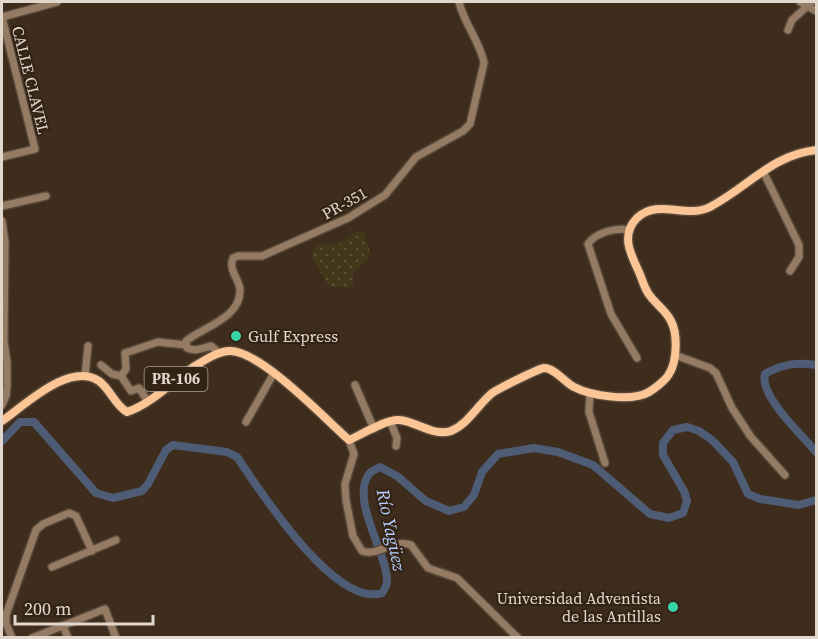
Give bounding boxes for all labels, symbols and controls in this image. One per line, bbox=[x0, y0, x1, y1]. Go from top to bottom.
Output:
street label: CALLE CLAVEL bbox=[7, 24, 55, 136]
street label: PR-351 bbox=[317, 182, 371, 224]
place label: Gulf Express bbox=[248, 325, 338, 347]
marker: Gulf Express bbox=[229, 329, 243, 343]
road number: PR-106 bbox=[144, 367, 207, 391]
water label: Río Yagüez bbox=[370, 486, 412, 574]
place label: Universidad Adventista de las Antillas bbox=[497, 587, 662, 627]
scale bar bbox=[15, 588, 153, 626]
text: 200 m bbox=[24, 596, 71, 621]
marker: Universidad Adventista de las Antillas bbox=[666, 600, 680, 614]

